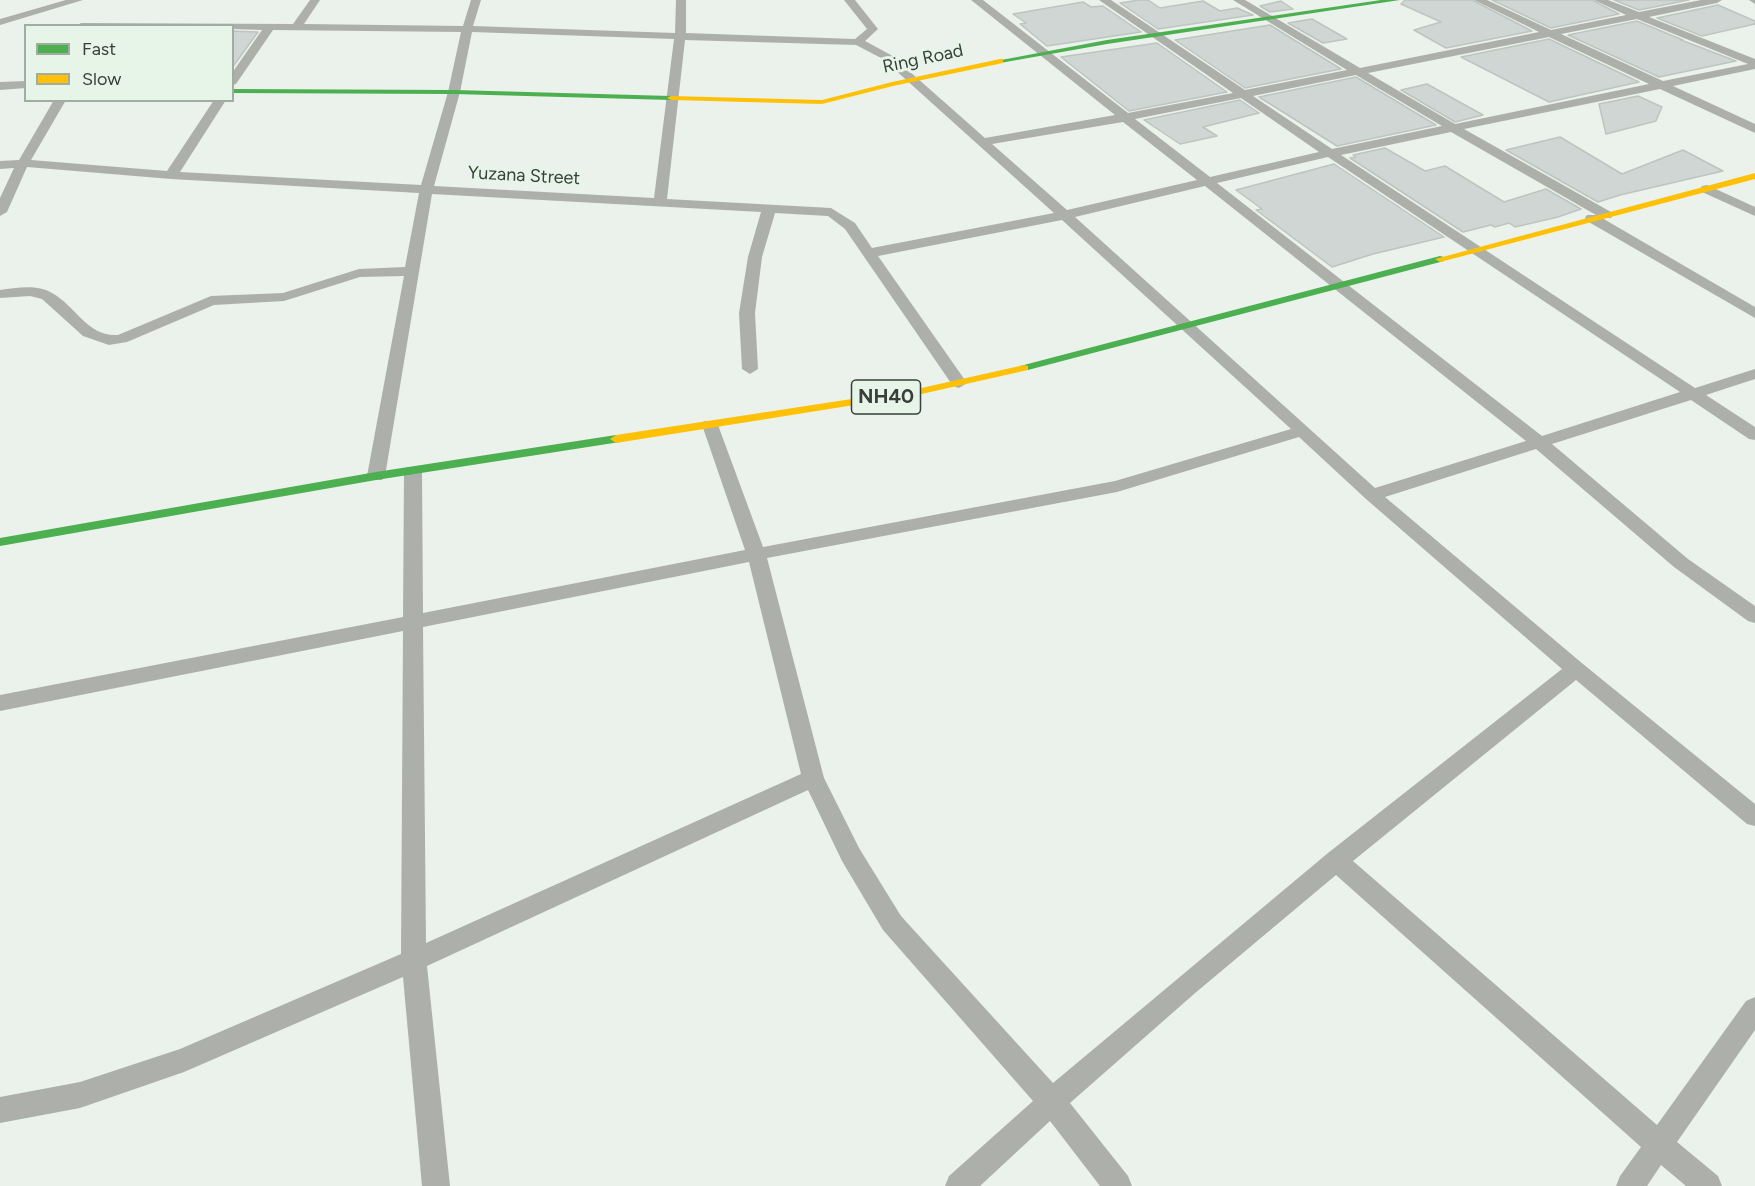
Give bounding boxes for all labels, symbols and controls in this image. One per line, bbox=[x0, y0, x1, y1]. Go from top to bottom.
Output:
legend bbox=[24, 24, 234, 102]
text: Fast bbox=[82, 38, 116, 60]
street label: Ring Road bbox=[881, 40, 965, 78]
text: Slow bbox=[82, 68, 121, 90]
street label: Yuzana Street bbox=[467, 162, 581, 190]
road number: NH40 bbox=[852, 380, 920, 414]

